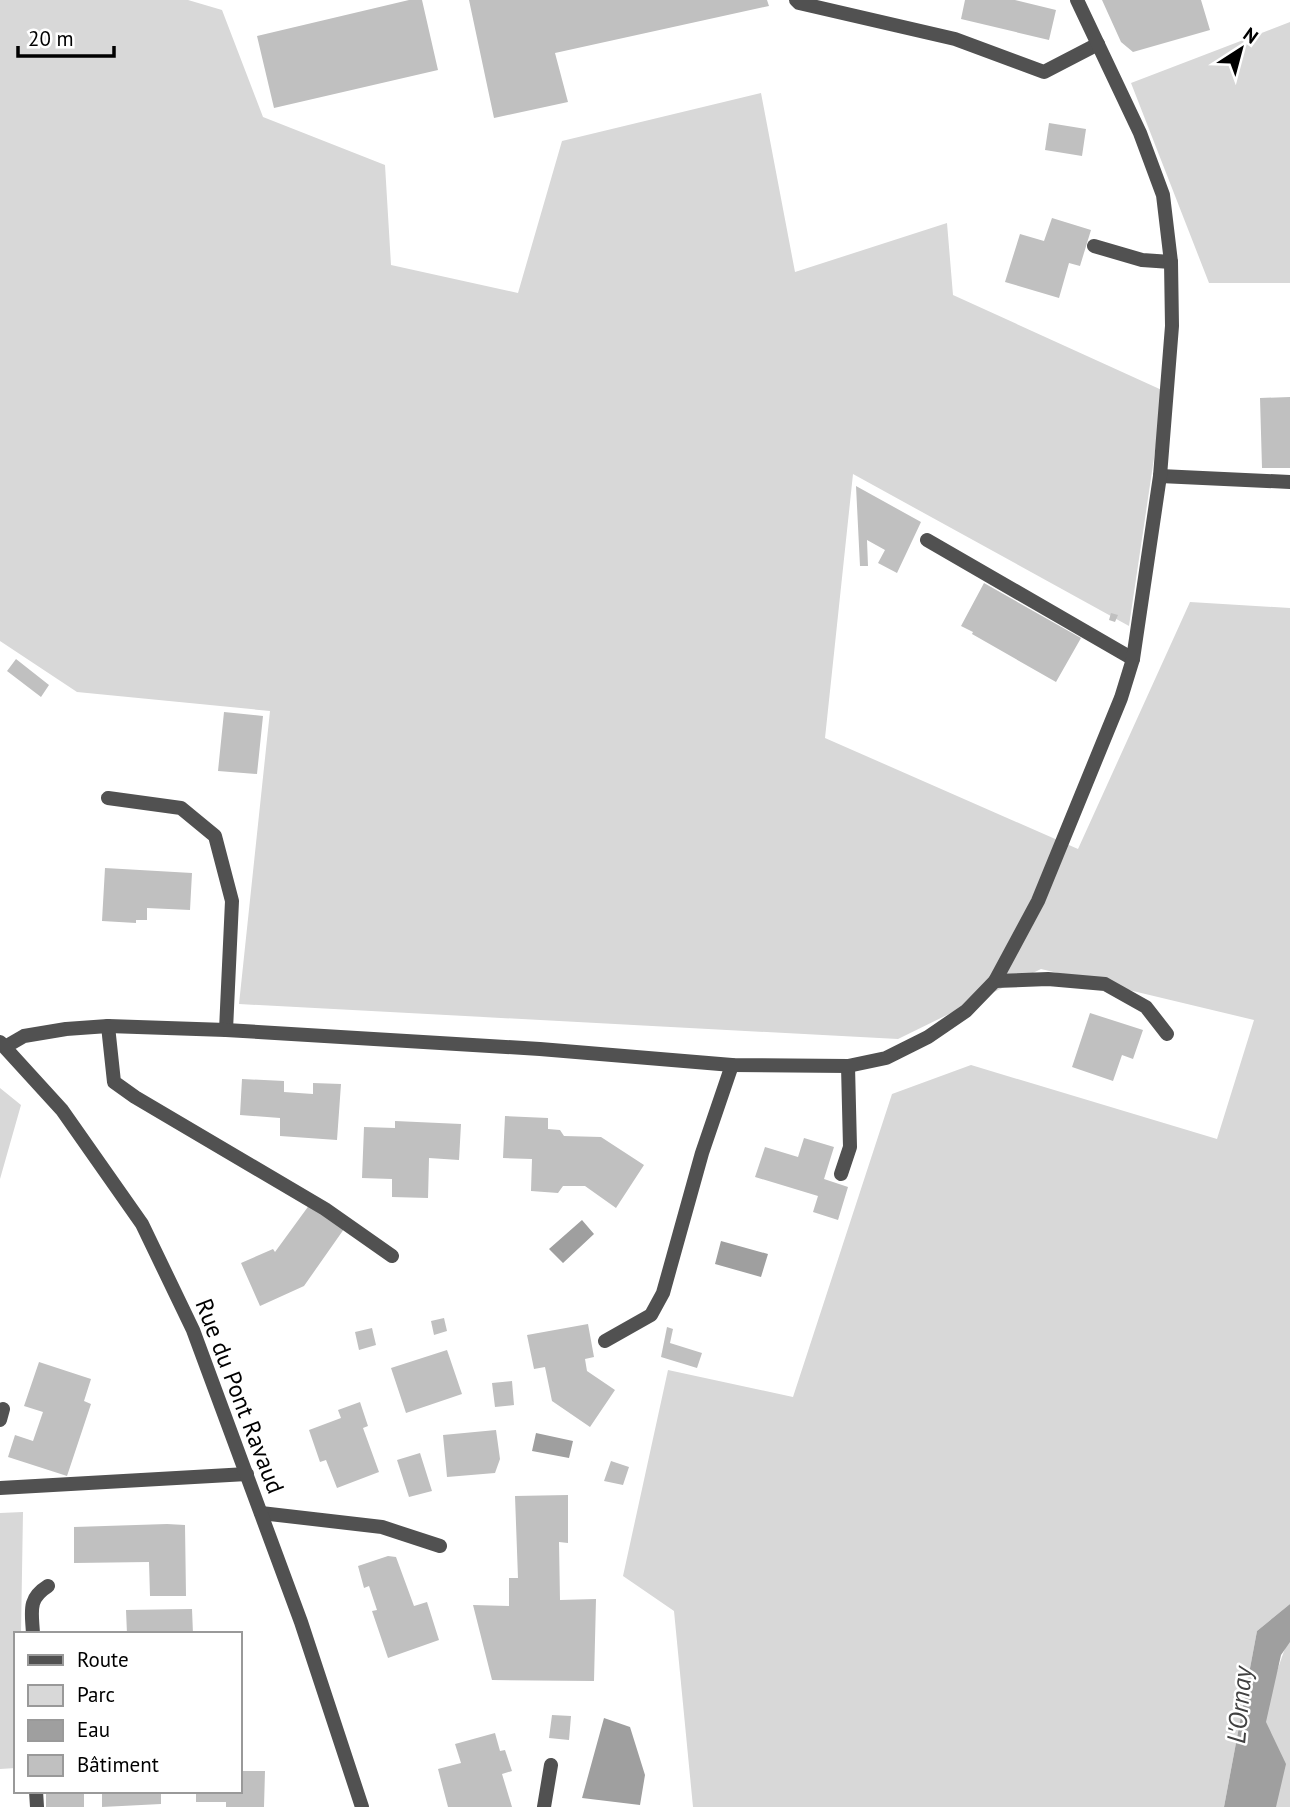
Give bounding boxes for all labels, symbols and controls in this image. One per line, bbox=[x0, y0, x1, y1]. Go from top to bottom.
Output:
scale bar bbox=[18, 14, 114, 58]
north arrow bbox=[1206, 14, 1276, 84]
text: N bbox=[1239, 22, 1263, 49]
text: 20 m bbox=[28, 25, 74, 52]
street label: Rue du Pont Ravaud bbox=[189, 1294, 291, 1498]
legend bbox=[14, 1632, 242, 1793]
text: Route bbox=[77, 1646, 129, 1673]
water label: L'Ornay bbox=[1219, 1664, 1259, 1745]
text: Parc bbox=[77, 1681, 115, 1708]
text: Eau bbox=[77, 1716, 110, 1743]
text: Bâtiment bbox=[77, 1751, 159, 1778]

